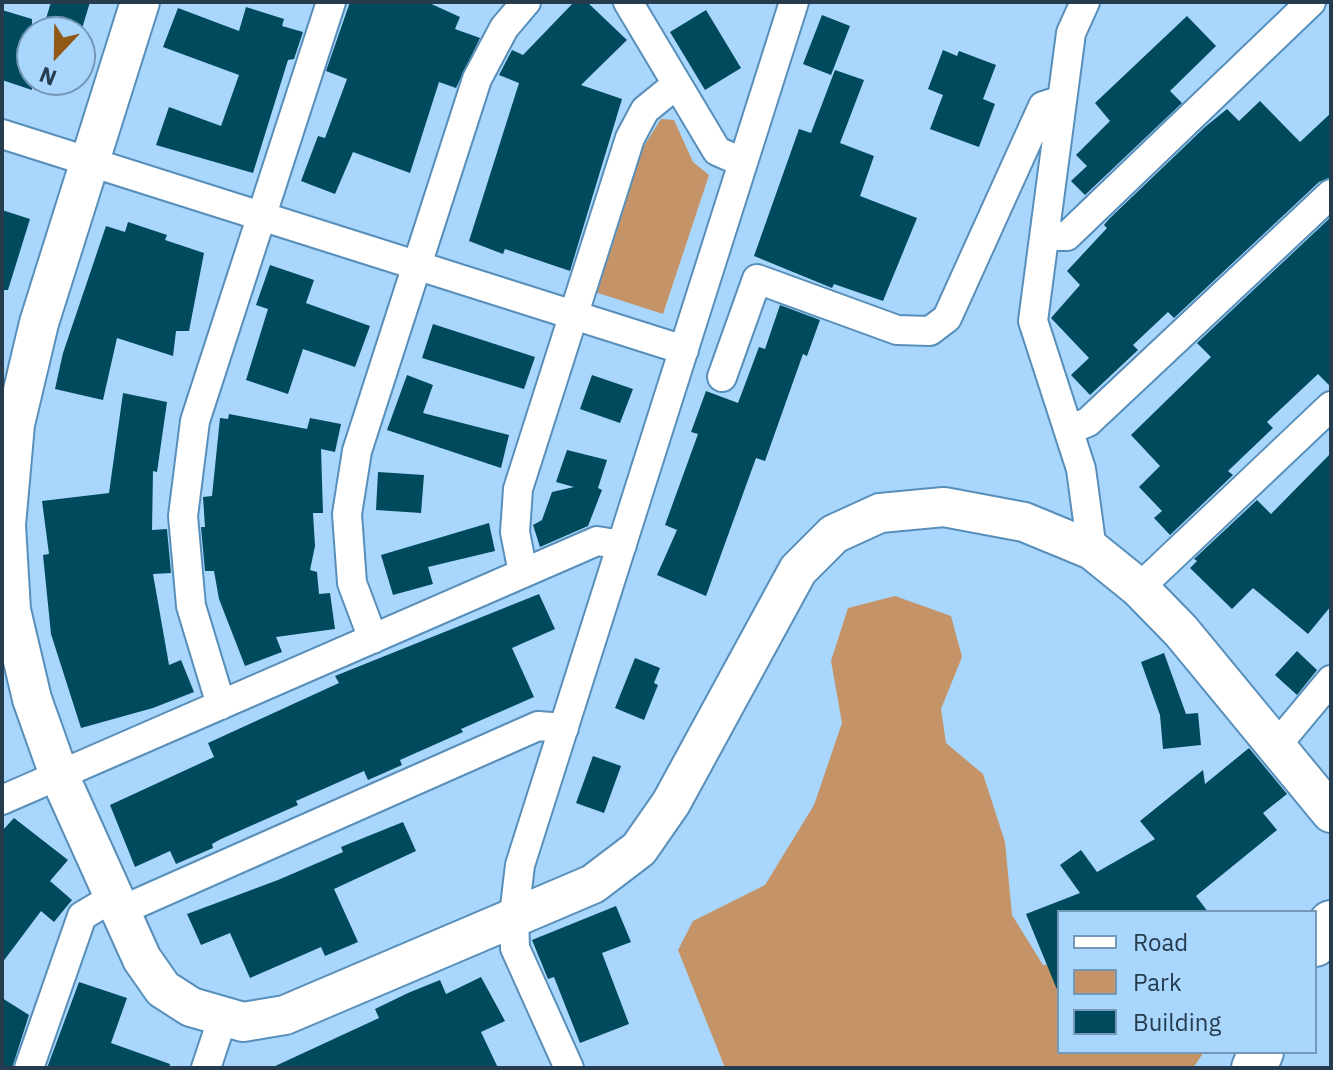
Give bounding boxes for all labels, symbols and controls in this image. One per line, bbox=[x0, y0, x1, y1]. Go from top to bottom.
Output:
north arrow bbox=[16, 16, 96, 96]
text: N bbox=[35, 60, 60, 93]
legend bbox=[1057, 910, 1317, 1054]
text: Road bbox=[1133, 926, 1188, 958]
text: Park bbox=[1133, 966, 1182, 998]
text: Building bbox=[1133, 1006, 1221, 1038]

